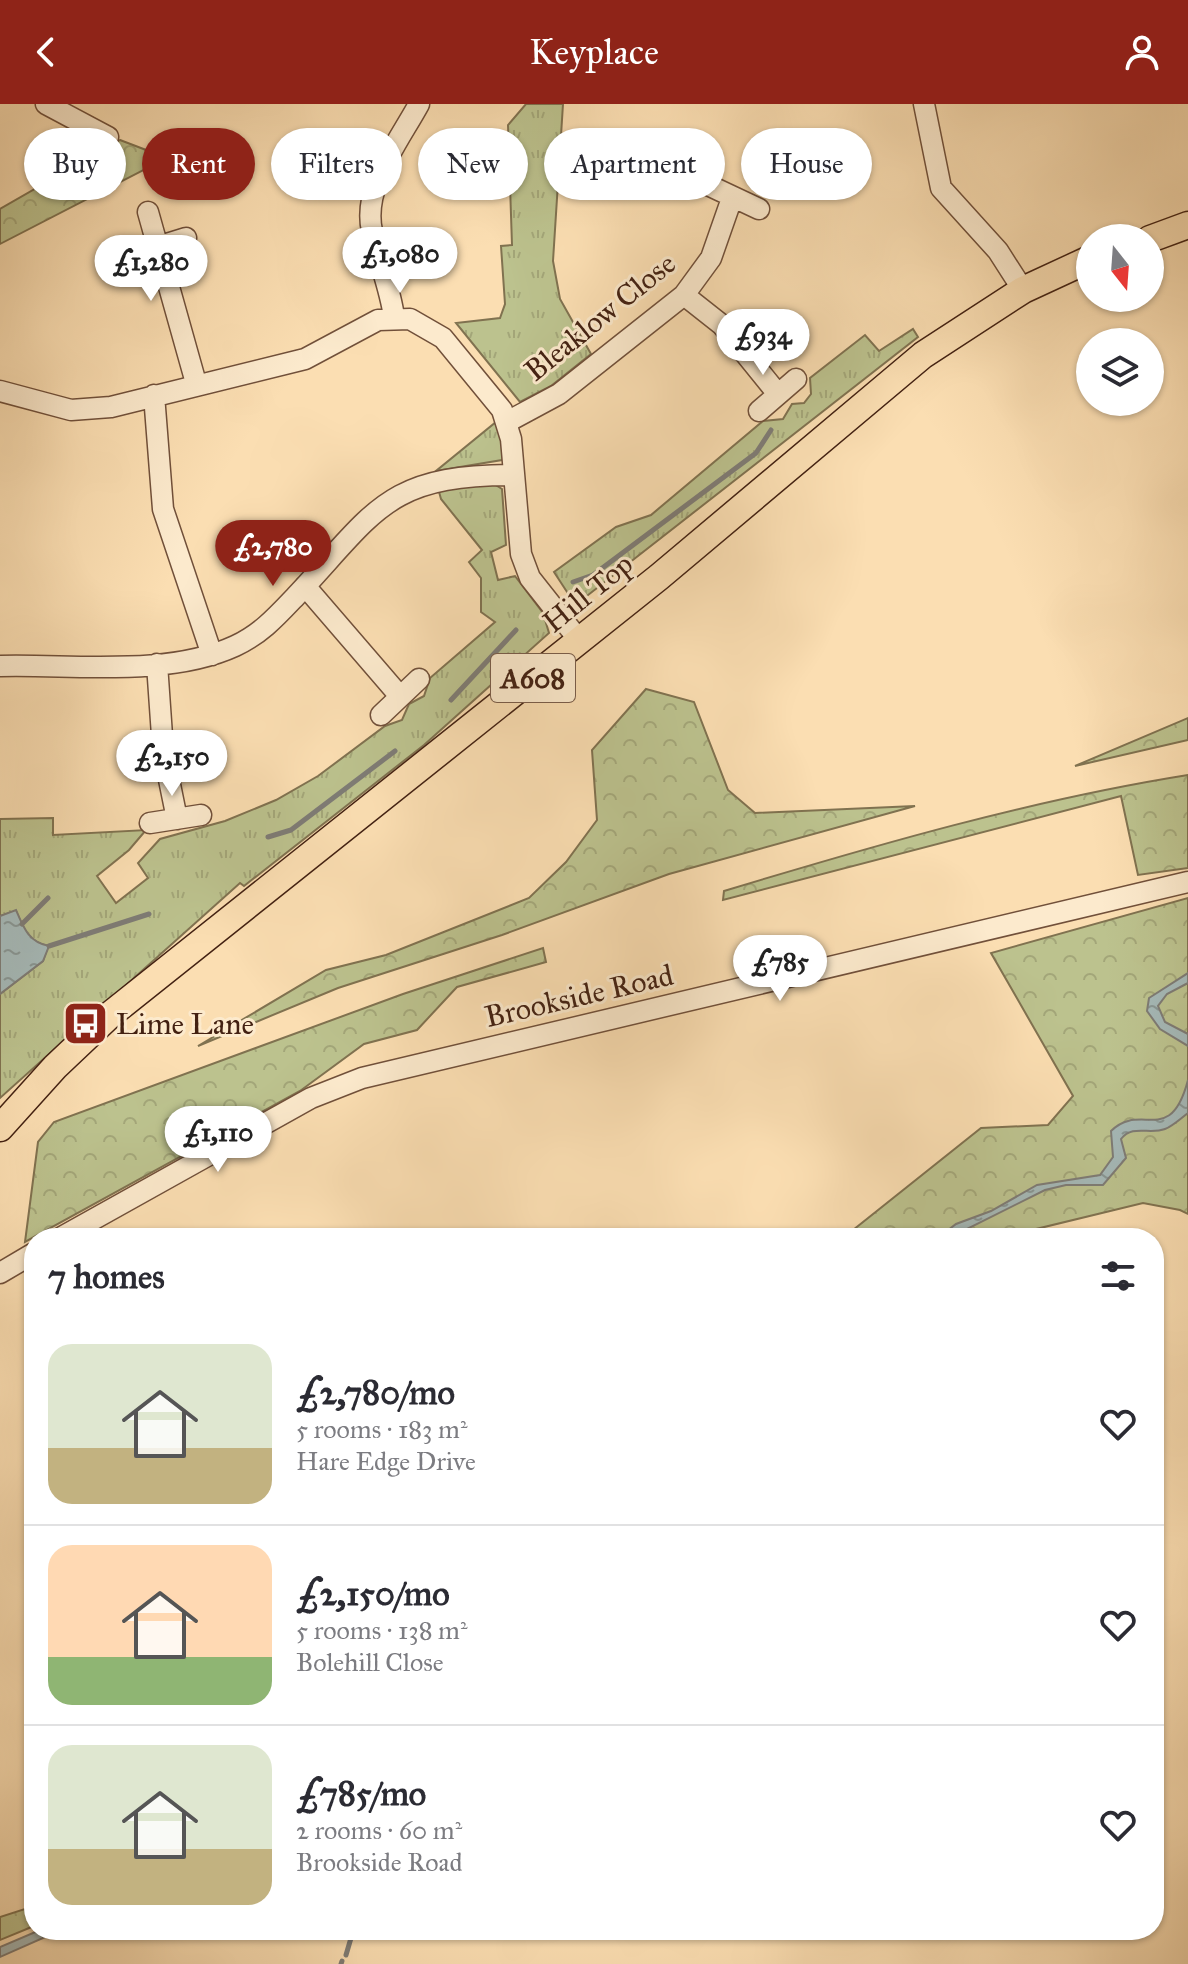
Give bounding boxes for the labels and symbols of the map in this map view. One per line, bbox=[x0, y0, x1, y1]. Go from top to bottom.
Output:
north arrow bbox=[1076, 224, 1164, 312]
pin: £1,080 bbox=[335, 227, 465, 295]
pin: £1,280 bbox=[86, 235, 216, 303]
street label: Bleaklow Close bbox=[517, 245, 683, 389]
pin: £934 bbox=[716, 309, 810, 377]
pin: £2,780 bbox=[208, 520, 338, 588]
street label: Hill Top bbox=[536, 546, 640, 640]
road number: A608 bbox=[491, 654, 575, 702]
pin: £2,150 bbox=[107, 730, 237, 798]
pin: £785 bbox=[733, 935, 827, 1003]
street label: Brookside Road bbox=[481, 957, 677, 1035]
bus stop icon: Lime Lane bbox=[61, 1000, 109, 1048]
place label: Lime Lane bbox=[116, 1006, 254, 1042]
pin: £1,110 bbox=[153, 1106, 283, 1174]

